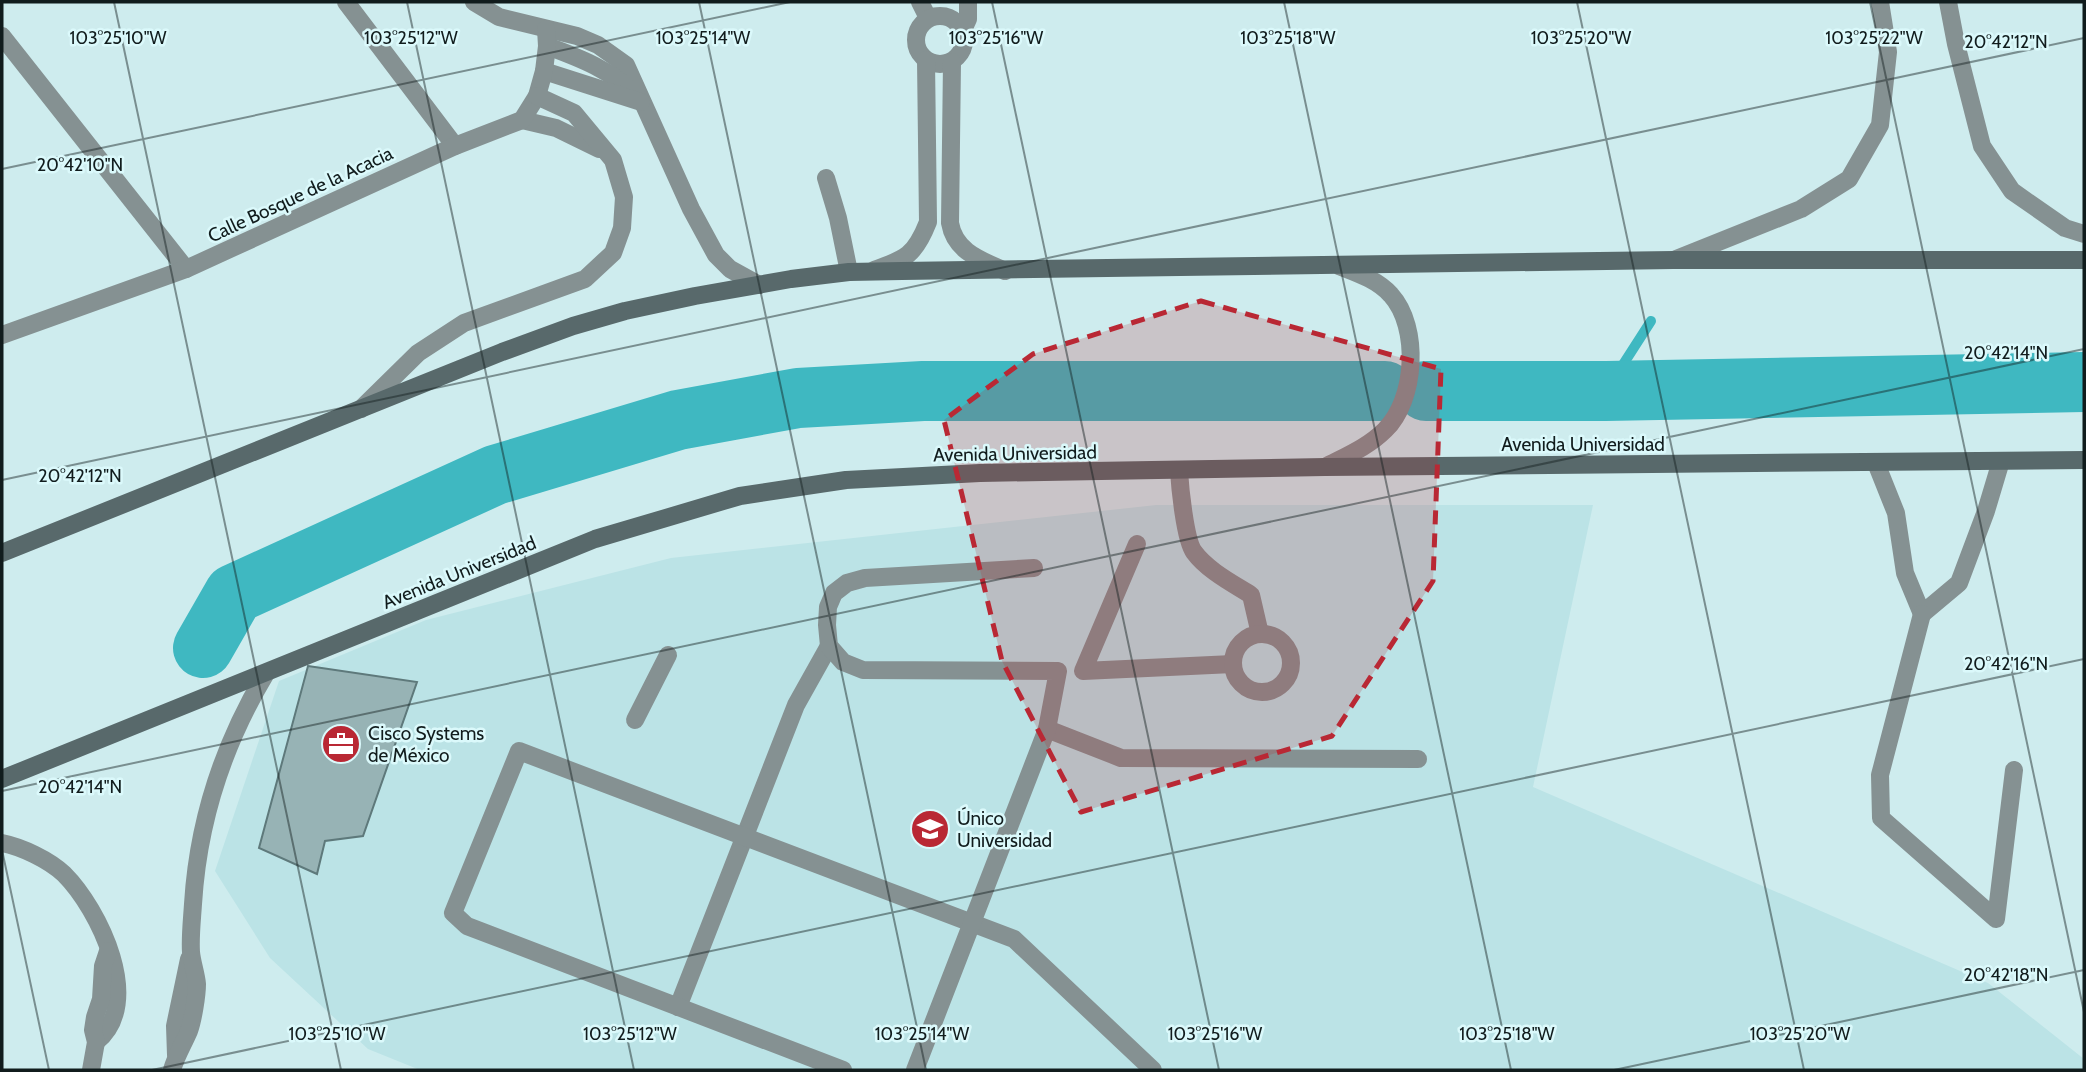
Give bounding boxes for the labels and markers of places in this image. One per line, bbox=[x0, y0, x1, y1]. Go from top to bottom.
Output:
place label: Cisco Systems de México bbox=[368, 722, 484, 767]
office icon: Cisco Systems de México bbox=[320, 723, 362, 765]
place label: Único Universidad bbox=[957, 806, 1052, 852]
school or university icon: Único Universidad bbox=[909, 808, 951, 850]

